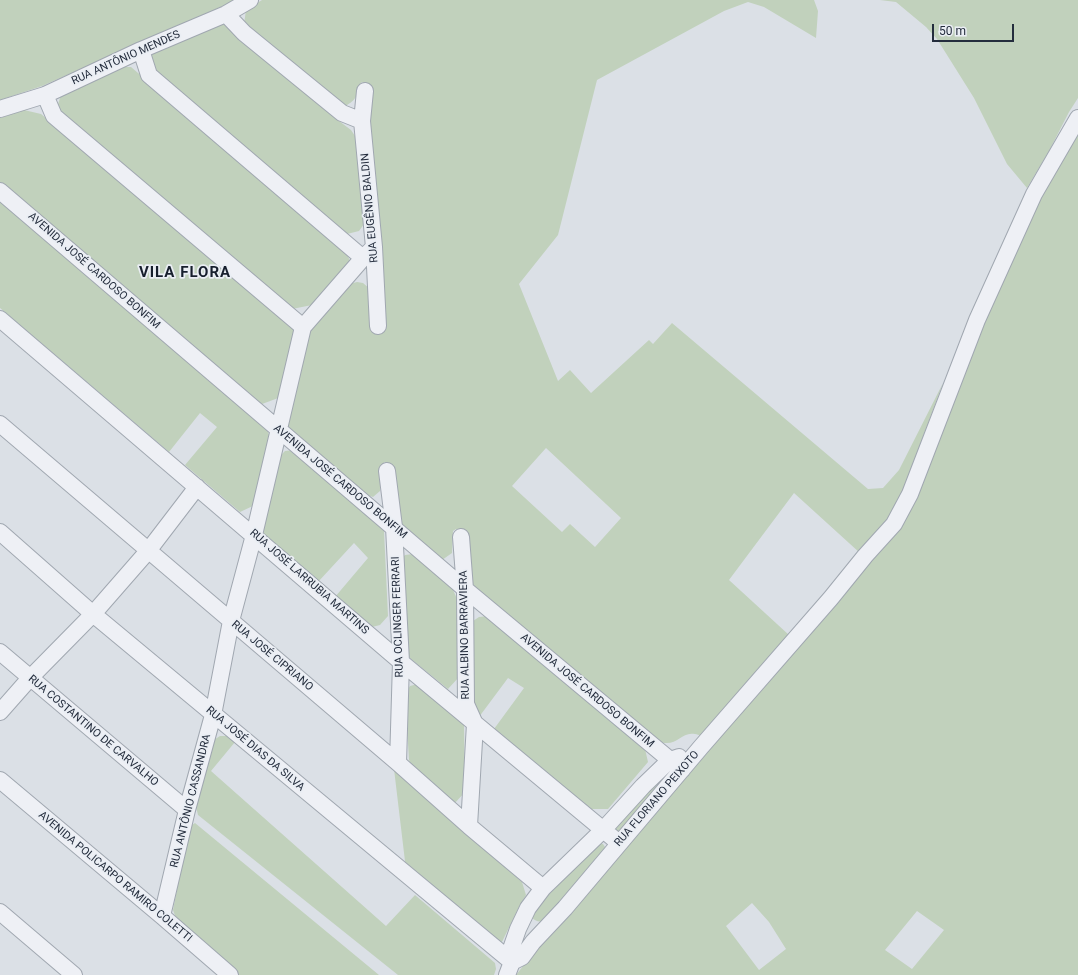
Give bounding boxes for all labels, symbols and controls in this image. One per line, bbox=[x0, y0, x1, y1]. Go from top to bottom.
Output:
scale bar bbox=[934, 16, 1016, 42]
text: 50 m bbox=[939, 24, 966, 38]
street label: RUA ANTÔNIO MENDES bbox=[70, 28, 182, 88]
street label: RUA EUGÊNIO BALDIN bbox=[359, 153, 381, 263]
street label: AVENIDA JOSÉ CARDOSO BONFIM bbox=[25, 210, 163, 332]
district label: VILA FLORA bbox=[139, 264, 231, 282]
street label: AVENIDA JOSÉ CARDOSO BONFIM bbox=[270, 422, 410, 542]
street label: RUA JOSÉ LARRUBIA MARTINS bbox=[247, 527, 371, 637]
street label: RUA OCLINGER FERRARI bbox=[389, 556, 407, 678]
street label: RUA ALBINO BARRAVIERA bbox=[457, 570, 473, 700]
street label: RUA JOSÉ CIPRIANO bbox=[229, 618, 315, 694]
street label: AVENIDA JOSÉ CARDOSO BONFIM bbox=[517, 631, 657, 751]
street label: RUA COSTANTINO DE CARVALHO bbox=[25, 673, 161, 789]
street label: RUA JOSÉ DIAS DA SILVA bbox=[203, 704, 307, 794]
street label: RUA ANTÔNIO CASSANDRA bbox=[168, 733, 214, 869]
street label: RUA FLORIANO PEIXOTO bbox=[612, 748, 702, 850]
street label: AVENIDA POLICARPO RAMIRO COLETTI bbox=[36, 809, 194, 945]

